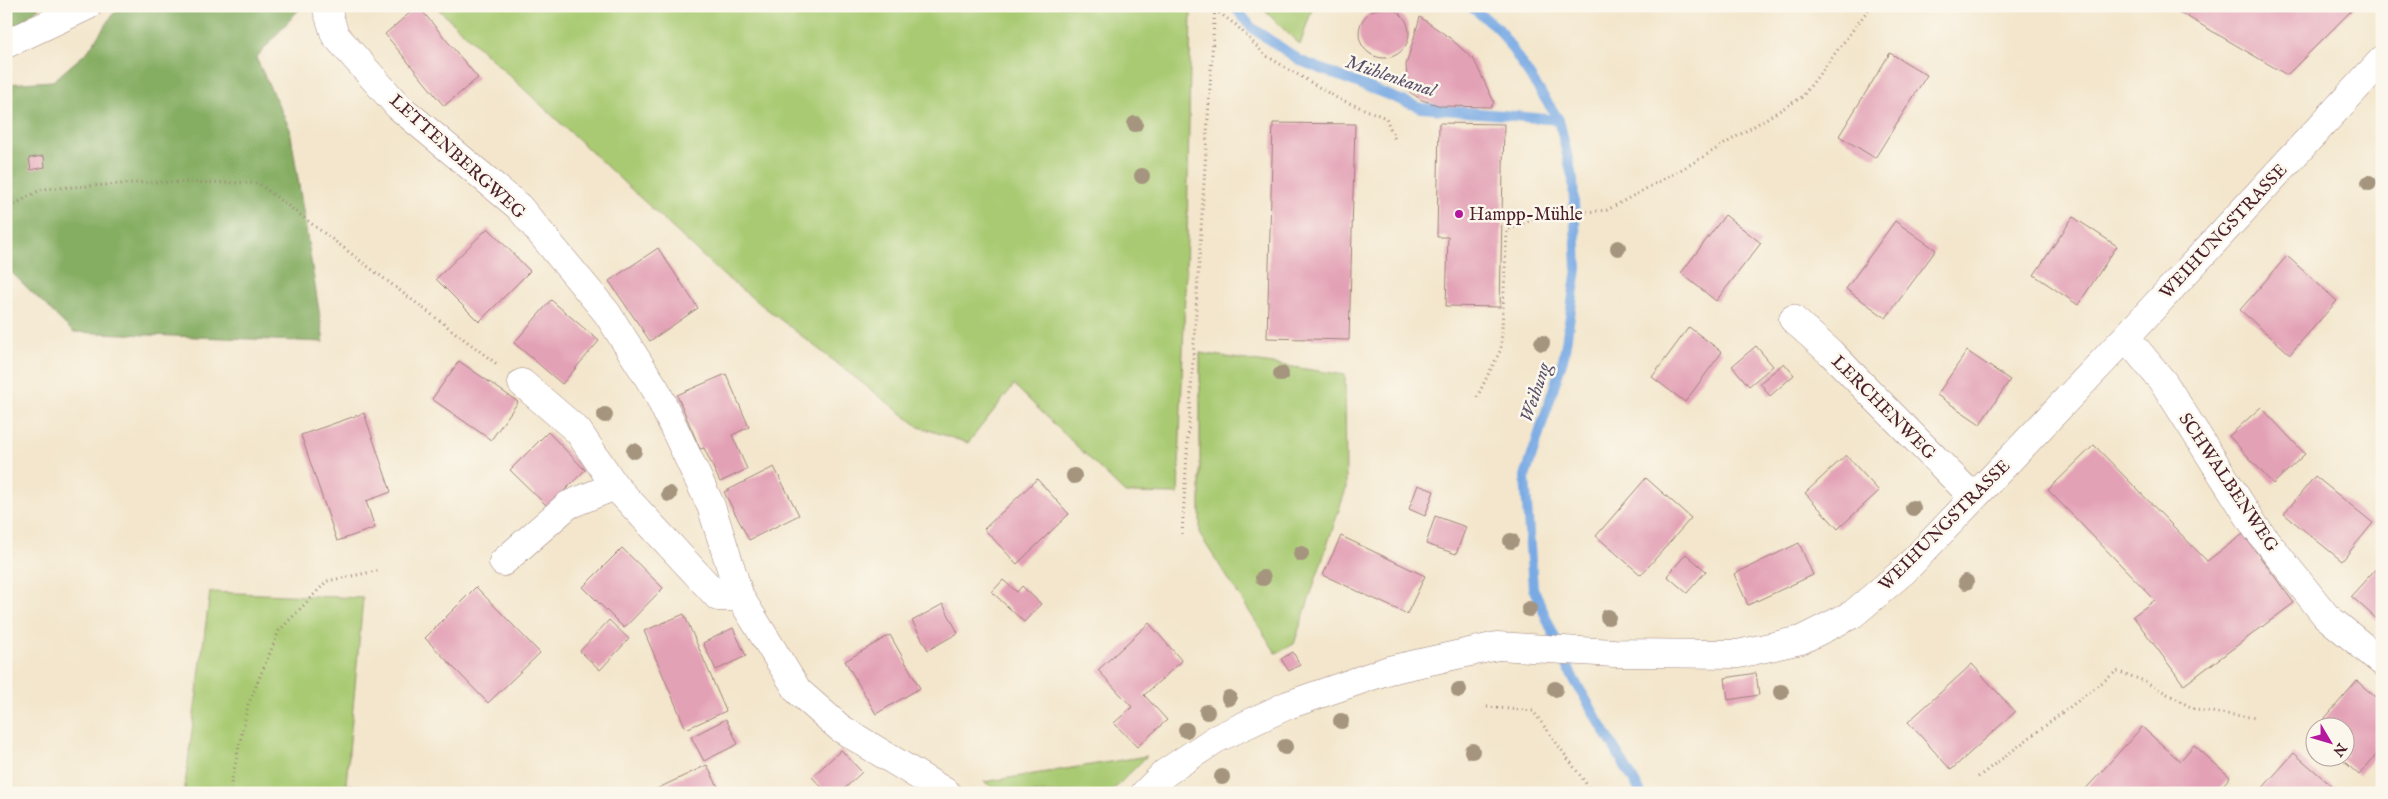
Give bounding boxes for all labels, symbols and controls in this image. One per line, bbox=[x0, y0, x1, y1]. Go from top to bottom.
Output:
water label: Mühlenkanal bbox=[1342, 50, 1440, 104]
street label: LETTENBERGWEG bbox=[384, 90, 530, 225]
street label: WEIHUNGSTRASSE bbox=[2155, 160, 2293, 304]
place label: Hampp-Mühle bbox=[1469, 204, 1583, 227]
marker: Hampp-Mühle bbox=[1453, 208, 1465, 220]
street label: LERCHENWEG bbox=[1826, 351, 1941, 466]
water label: Weihung bbox=[1515, 359, 1557, 425]
street label: SCHWALBENWEG bbox=[2173, 409, 2283, 557]
street label: WEIHUNGSTRASSE bbox=[1874, 455, 2016, 597]
north arrow bbox=[2306, 716, 2356, 766]
text: N bbox=[2329, 738, 2351, 760]

